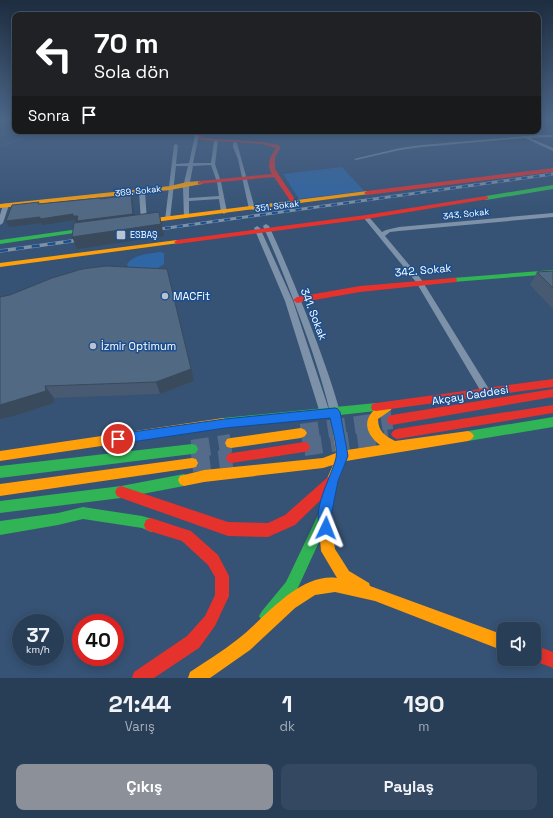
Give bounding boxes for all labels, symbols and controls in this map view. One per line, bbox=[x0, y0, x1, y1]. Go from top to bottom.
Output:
text: 70 m bbox=[94, 25, 159, 61]
icon: left bbox=[28, 28, 80, 80]
text: Sola dön bbox=[94, 60, 169, 83]
icon: arrive bbox=[78, 104, 100, 126]
text: Sonra bbox=[28, 106, 70, 125]
street label: 369. Sokak bbox=[114, 183, 162, 199]
street label: 351. Sokak bbox=[254, 197, 300, 215]
street label: 343. Sokak bbox=[442, 206, 490, 222]
marker: ESBAŞ bbox=[115, 229, 127, 241]
place label: ESBAŞ bbox=[130, 229, 158, 241]
street label: 342. Sokak bbox=[394, 261, 452, 279]
street label: 341. Sokak bbox=[298, 286, 330, 342]
place label: MACFit bbox=[173, 289, 210, 303]
marker: MACFit bbox=[160, 291, 170, 301]
place label: İzmir Optimum bbox=[101, 339, 176, 353]
marker: İzmir Optimum bbox=[88, 341, 98, 351]
street label: Akçay Caddesi bbox=[431, 382, 510, 408]
pin bbox=[101, 422, 135, 456]
icon: arrive bbox=[107, 428, 129, 450]
position arrow bbox=[305, 507, 347, 549]
speed limit sign: 40 bbox=[72, 614, 124, 666]
text: 37 bbox=[26, 622, 50, 648]
map controls bbox=[497, 622, 541, 666]
button: sound bbox=[497, 622, 541, 666]
text: km/h bbox=[26, 643, 50, 656]
text: 21:44 bbox=[108, 688, 171, 719]
text: 1 bbox=[282, 688, 293, 719]
text: 190 bbox=[403, 688, 445, 719]
text: Varış bbox=[125, 718, 155, 735]
text: dk bbox=[280, 718, 295, 735]
text: m bbox=[418, 718, 430, 735]
button: Çıkış bbox=[16, 764, 273, 810]
button: Paylaş bbox=[281, 764, 537, 810]

